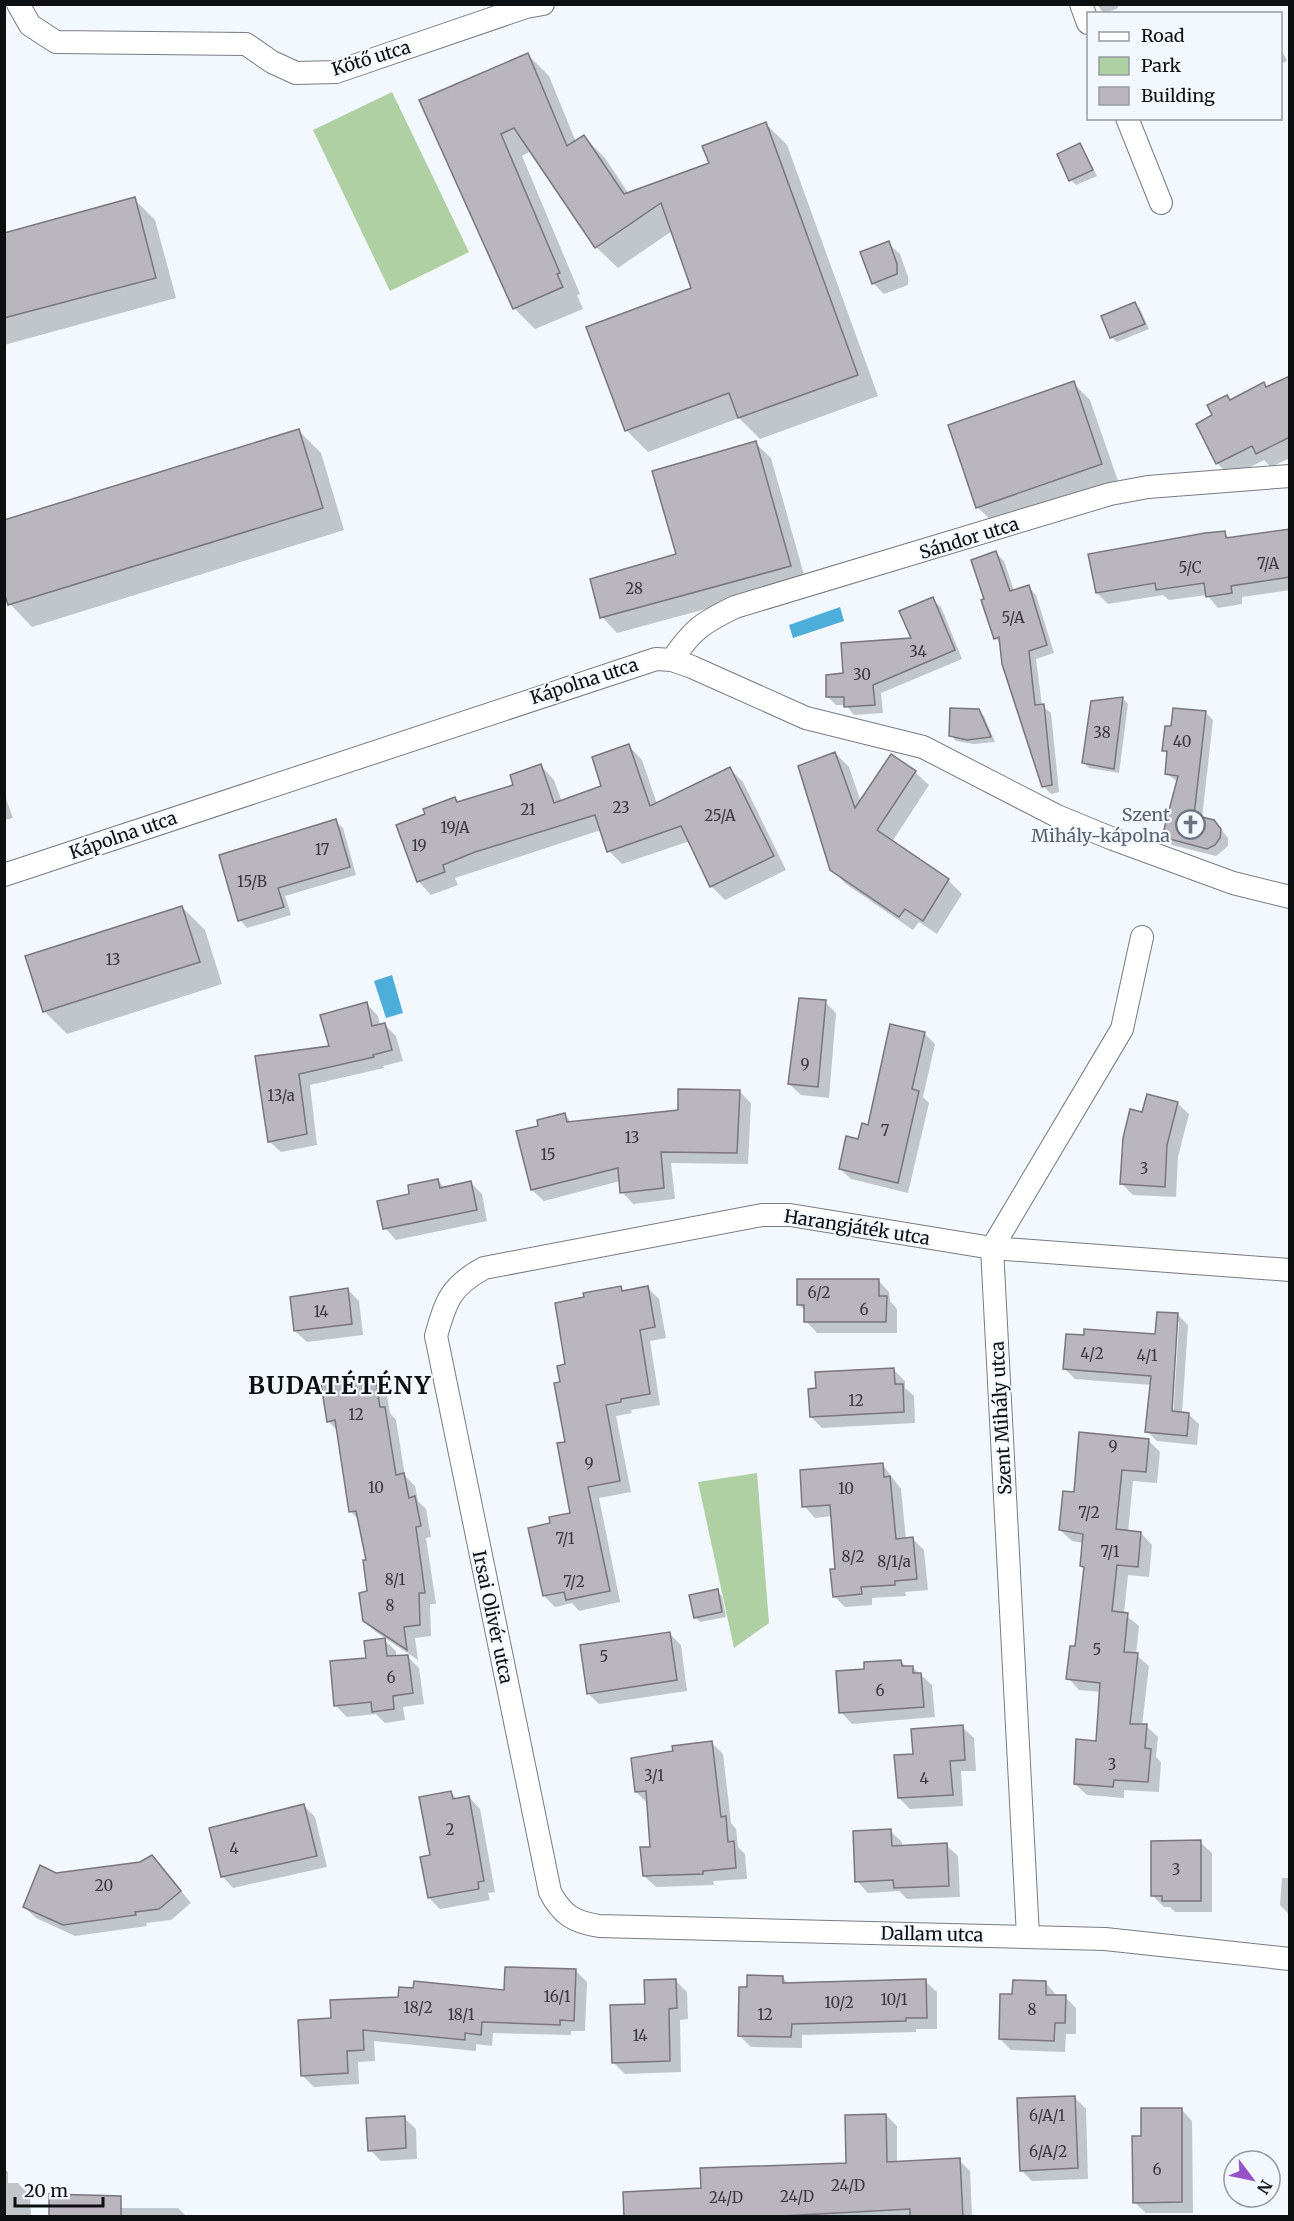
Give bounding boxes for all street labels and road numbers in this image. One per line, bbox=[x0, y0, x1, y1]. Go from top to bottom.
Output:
street label: Kötő utca bbox=[329, 35, 413, 81]
street label: Sándor utca bbox=[916, 512, 1022, 564]
street label: Kápolna utca bbox=[527, 653, 641, 709]
street label: Kápolna utca bbox=[66, 806, 180, 864]
street label: Harangjáték utca bbox=[782, 1204, 932, 1250]
street label: Szent Mihály utca bbox=[985, 1340, 1017, 1496]
street label: Irsai Olivér utca bbox=[468, 1548, 518, 1686]
street label: Dallam utca bbox=[880, 1922, 984, 1946]

